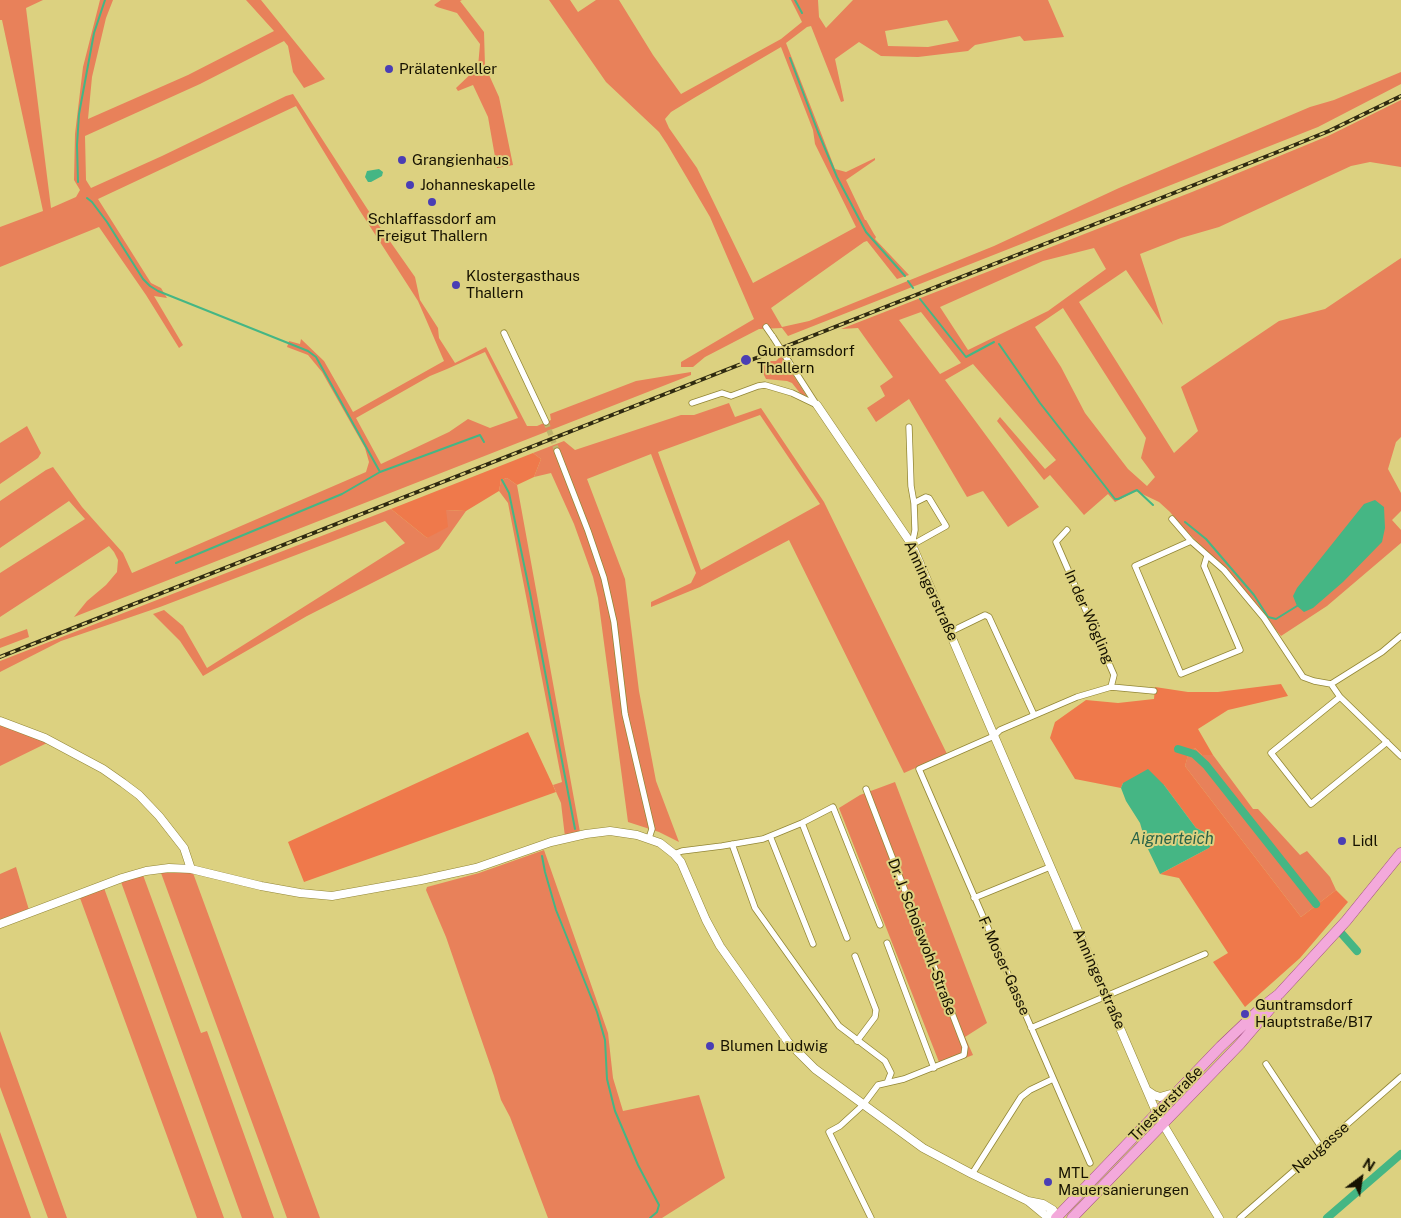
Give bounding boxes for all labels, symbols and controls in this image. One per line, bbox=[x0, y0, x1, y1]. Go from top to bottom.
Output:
place label: Prälatenkeller bbox=[399, 60, 497, 78]
marker: Prälatenkeller bbox=[383, 63, 395, 75]
place label: Grangienhaus bbox=[412, 151, 509, 169]
marker: Grangienhaus bbox=[396, 154, 408, 166]
place label: Johanneskapelle bbox=[420, 176, 536, 194]
marker: Johanneskapelle bbox=[404, 179, 416, 191]
marker: Schlaffassdorf am Freigut Thallern bbox=[426, 196, 438, 208]
place label: Schlaffassdorf am Freigut Thallern bbox=[368, 210, 496, 245]
place label: Klostergasthaus Thallern bbox=[466, 267, 580, 302]
marker: Klostergasthaus Thallern bbox=[450, 279, 462, 291]
place label: Guntramsdorf Thallern bbox=[757, 342, 855, 377]
marker: Guntramsdorf Thallern bbox=[739, 353, 753, 367]
street label: Anningerstraße bbox=[900, 538, 962, 644]
street label: In der Wögling bbox=[1060, 567, 1118, 667]
water label: Aignerteich bbox=[1130, 829, 1214, 849]
place label: Lidl bbox=[1352, 832, 1378, 850]
marker: Lidl bbox=[1336, 835, 1348, 847]
street label: Dr. J. Schoiswohl-Straße bbox=[884, 856, 960, 1018]
street label: F. Moser-Gasse bbox=[974, 914, 1034, 1018]
street label: Anningerstraße bbox=[1069, 926, 1129, 1032]
place label: Guntramsdorf Hauptstraße/B17 bbox=[1255, 996, 1373, 1031]
marker: Guntramsdorf Hauptstraße/B17 bbox=[1239, 1008, 1251, 1020]
place label: Blumen Ludwig bbox=[720, 1037, 828, 1055]
marker: Blumen Ludwig bbox=[704, 1040, 716, 1052]
street label: Triesterstraße bbox=[1125, 1062, 1207, 1146]
street label: Neugasse bbox=[1289, 1118, 1353, 1178]
north arrow bbox=[1336, 1153, 1386, 1203]
text: N bbox=[1360, 1155, 1378, 1175]
place label: MTL Mauersanierungen bbox=[1058, 1164, 1189, 1199]
marker: MTL Mauersanierungen bbox=[1042, 1176, 1054, 1188]

